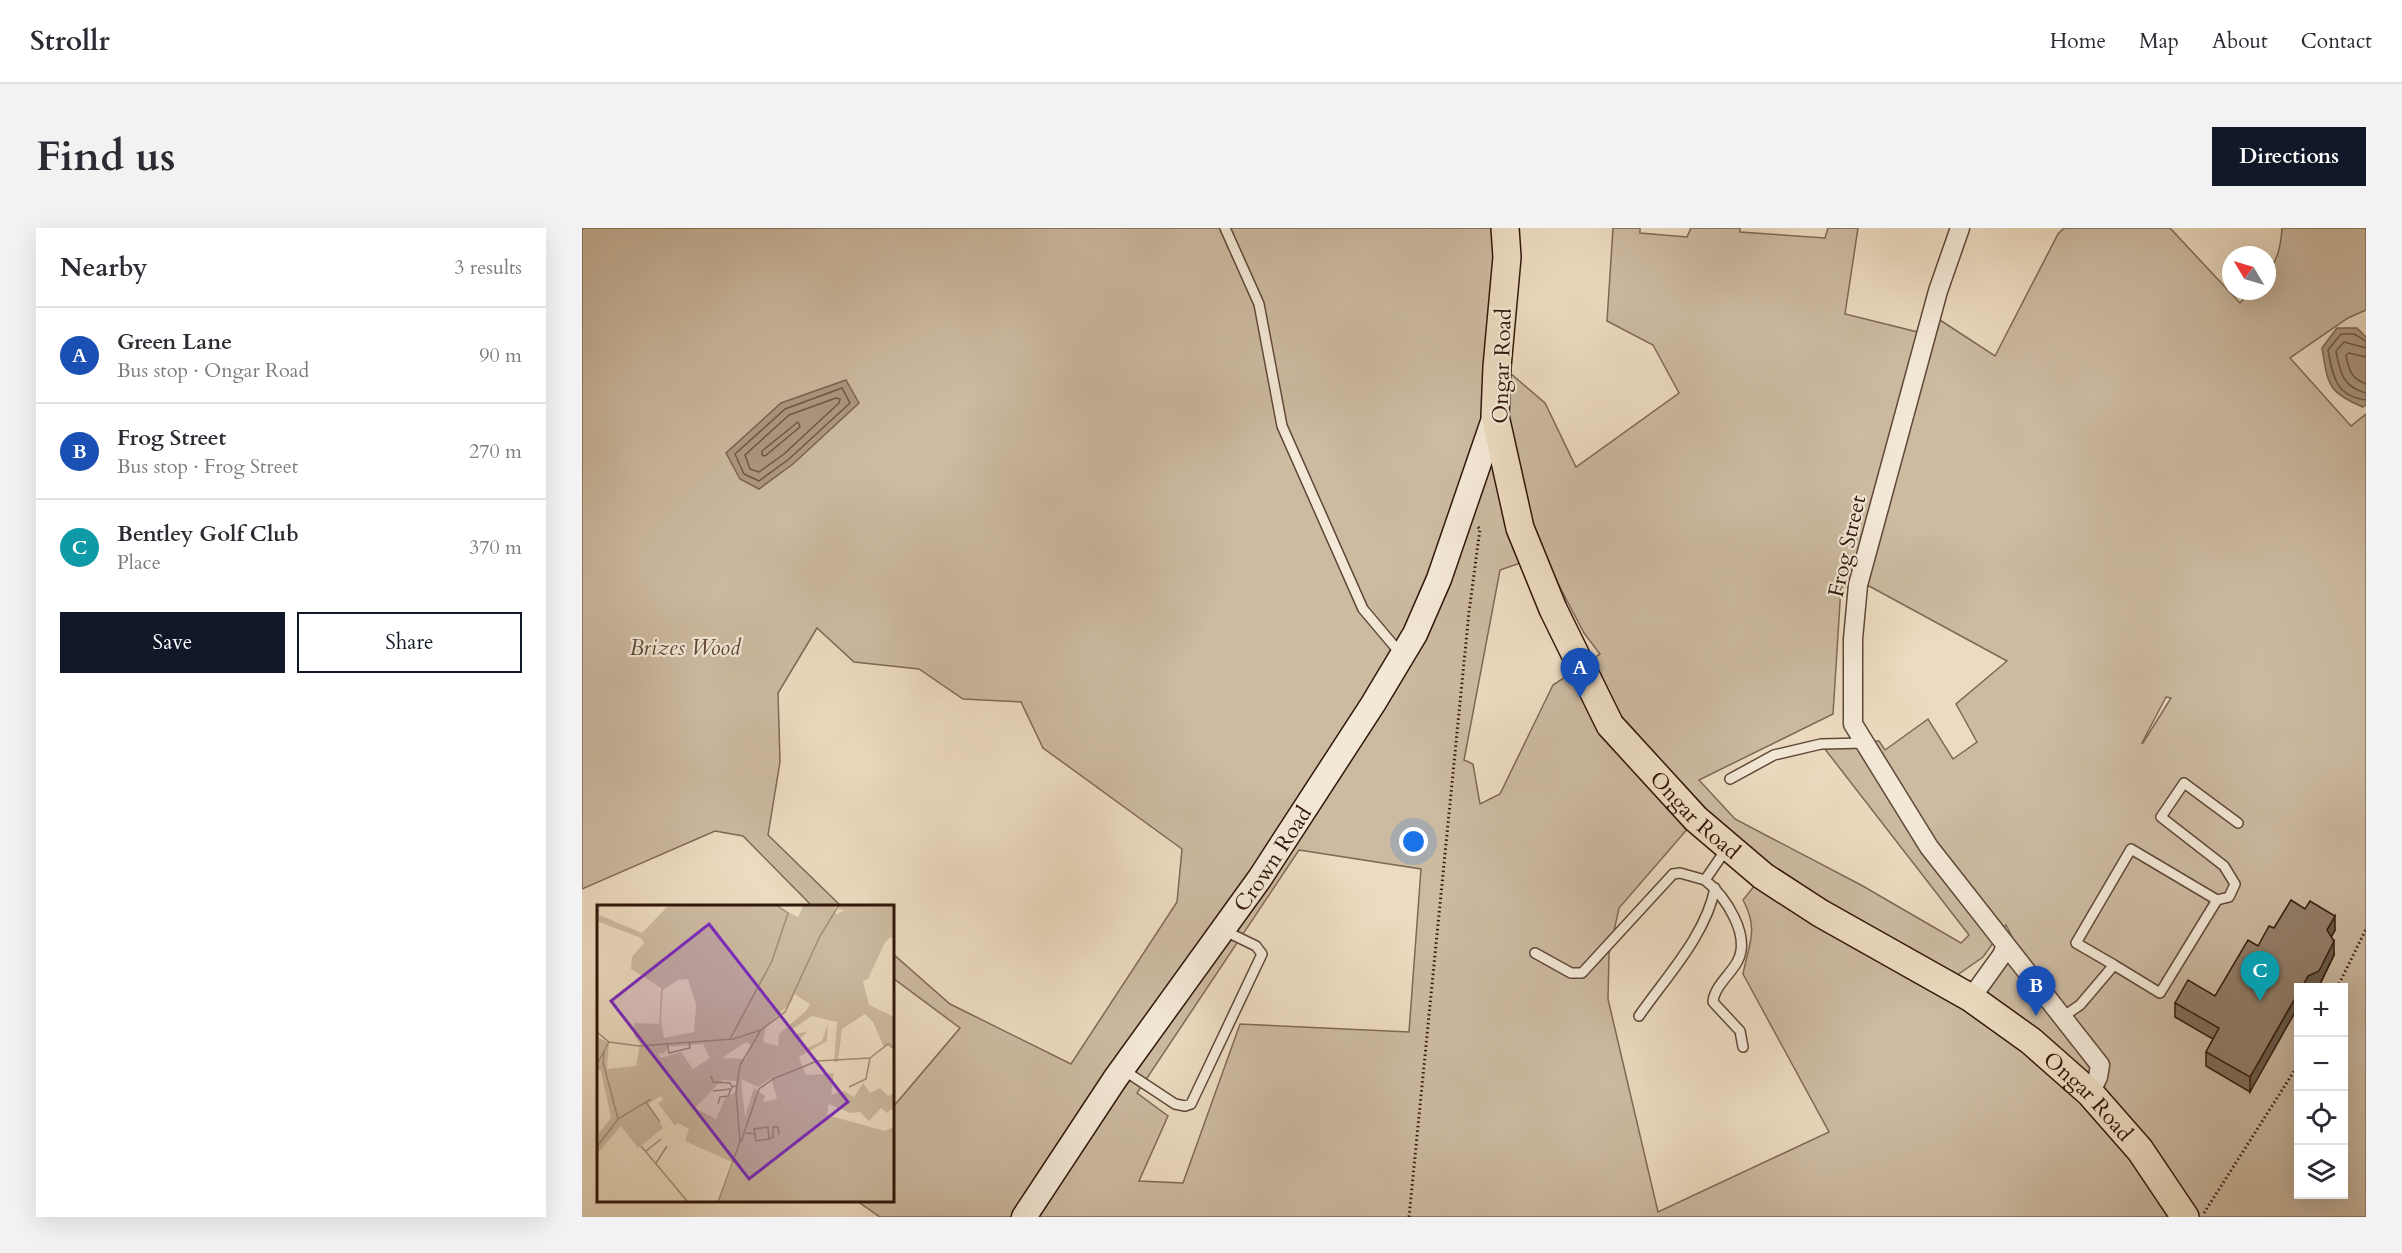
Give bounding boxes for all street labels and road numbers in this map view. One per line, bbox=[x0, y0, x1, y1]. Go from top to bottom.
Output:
street label: Ongar Road bbox=[1485, 307, 1519, 424]
street label: Frog Street bbox=[1821, 492, 1873, 600]
street label: Ongar Road bbox=[1643, 764, 1747, 867]
street label: Crown Road bbox=[1227, 800, 1319, 918]
street label: Ongar Road bbox=[2037, 1045, 2139, 1148]

